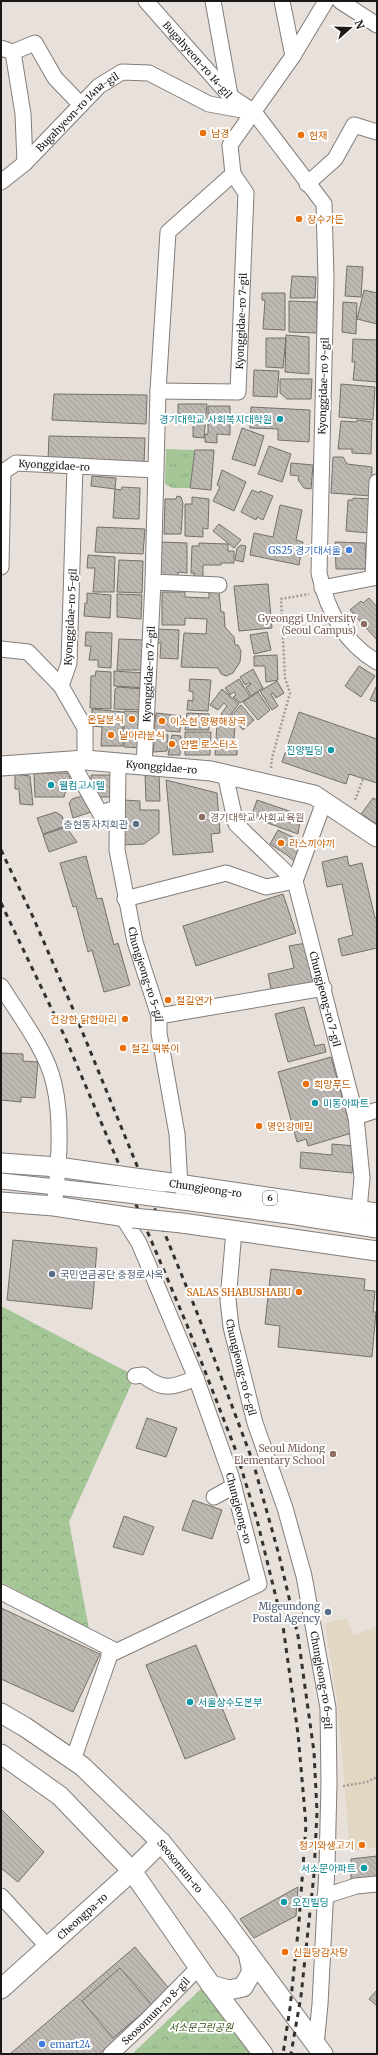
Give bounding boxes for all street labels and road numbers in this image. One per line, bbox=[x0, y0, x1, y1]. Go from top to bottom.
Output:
street label: Bugahyeon-ro 14-gil bbox=[160, 19, 235, 101]
street label: Bugahyeon-ro 14na-gil bbox=[33, 70, 121, 155]
street label: Kyonggidae-ro 7-gil bbox=[233, 273, 250, 370]
street label: Kyonggidae-ro 9-gil bbox=[315, 337, 332, 435]
street label: Kyonggidae-ro bbox=[18, 457, 90, 474]
street label: Kyonggidae-ro 5-gil bbox=[61, 568, 80, 666]
street label: Kyonggidae-ro 7-gil bbox=[140, 626, 158, 723]
street label: Kyonggidae-ro bbox=[125, 758, 198, 777]
street label: Chungjeong-ro 5-gil bbox=[125, 926, 165, 1022]
street label: Chungjeong-ro 7-gil bbox=[306, 950, 344, 1048]
street label: Chungjeong-ro bbox=[168, 1177, 243, 1200]
road number: 6 bbox=[263, 1191, 277, 1205]
street label: Chungjeong-ro 6-gil bbox=[223, 1318, 259, 1417]
street label: Chungjeong-ro bbox=[223, 1471, 254, 1545]
street label: Chungjeong-ro 6-gil bbox=[307, 1630, 334, 1729]
street label: Seosomun-ro bbox=[154, 1837, 206, 1896]
street label: Cheongpa-ro bbox=[54, 1890, 110, 1942]
street label: Seosomun-ro 8-gil bbox=[119, 1974, 193, 2048]

